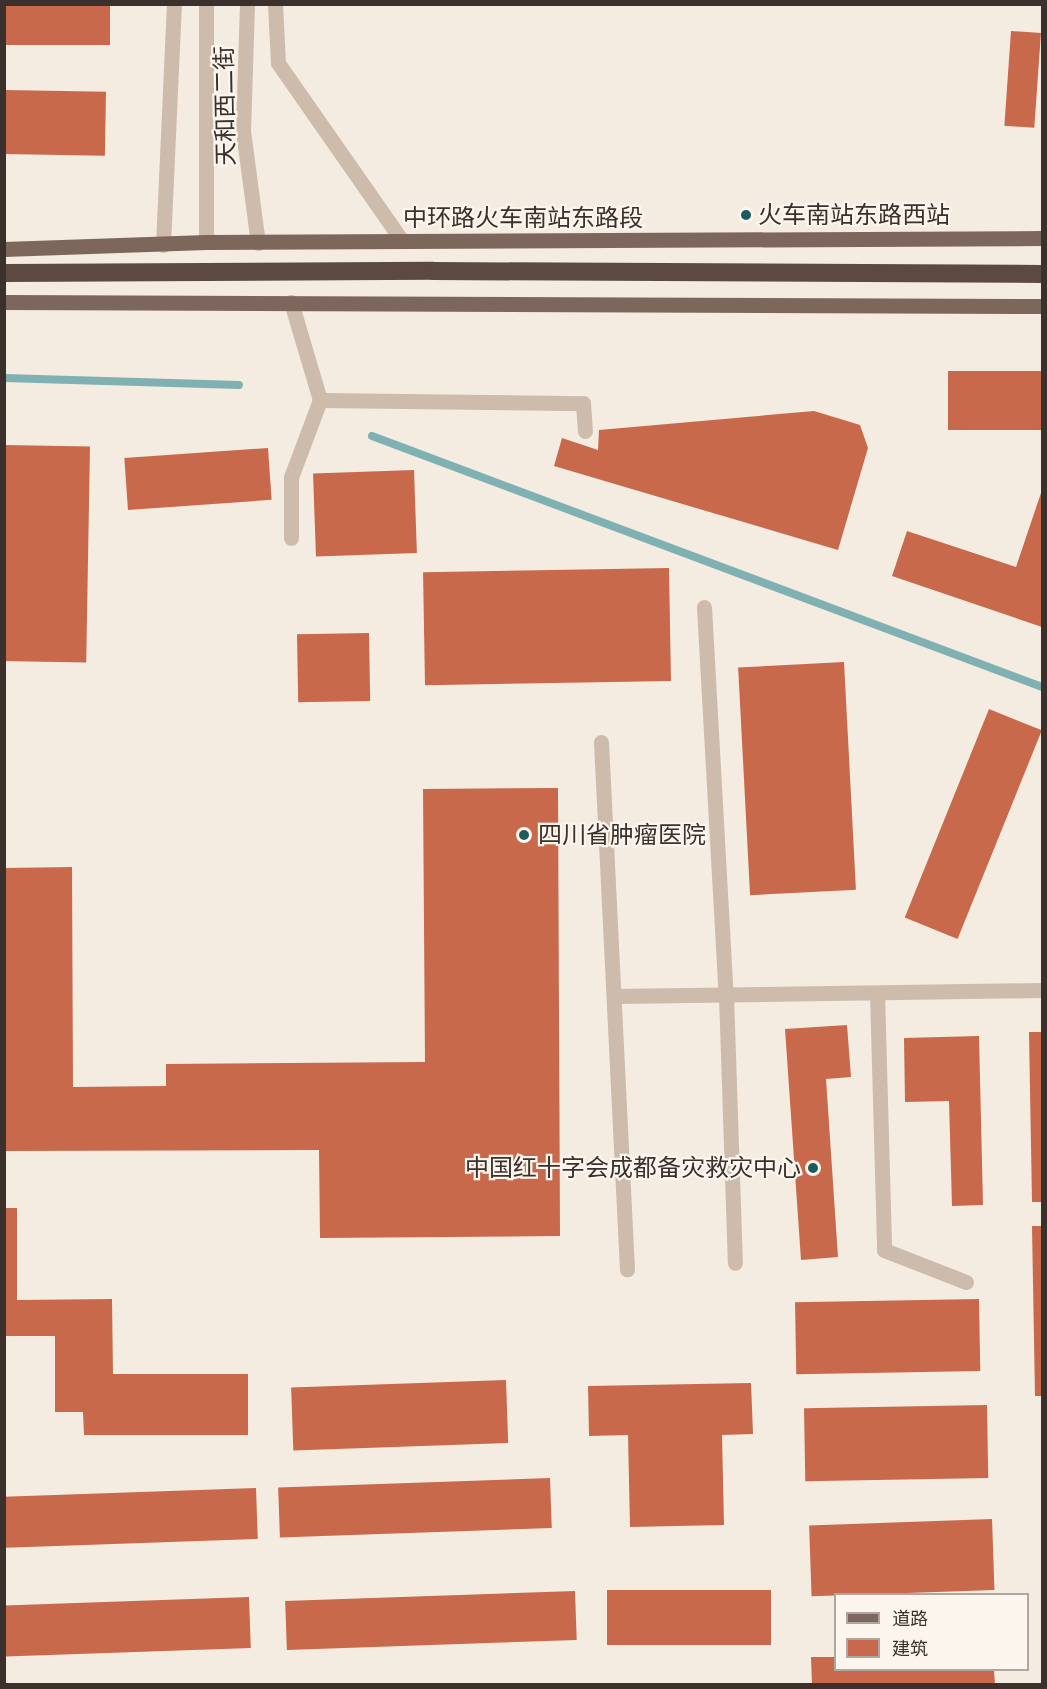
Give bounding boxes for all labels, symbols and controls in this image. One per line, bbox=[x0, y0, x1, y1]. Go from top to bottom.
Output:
street label: 天和西二街 bbox=[210, 46, 240, 166]
place label: 火车南站东路西站 bbox=[758, 201, 950, 229]
street label: 中环路火车南站东路段 bbox=[403, 204, 643, 232]
marker: 火车南站东路西站 bbox=[739, 208, 753, 222]
place label: 四川省肿瘤医院 bbox=[538, 821, 706, 849]
marker: 四川省肿瘤医院 bbox=[515, 826, 533, 844]
place label: 中国红十字会成都备灾救灾中心 bbox=[465, 1154, 801, 1182]
marker: 中国红十字会成都备灾救灾中心 bbox=[806, 1161, 820, 1175]
legend bbox=[834, 1593, 1029, 1671]
text: 道路 bbox=[892, 1606, 928, 1632]
text: 建筑 bbox=[892, 1636, 928, 1662]

